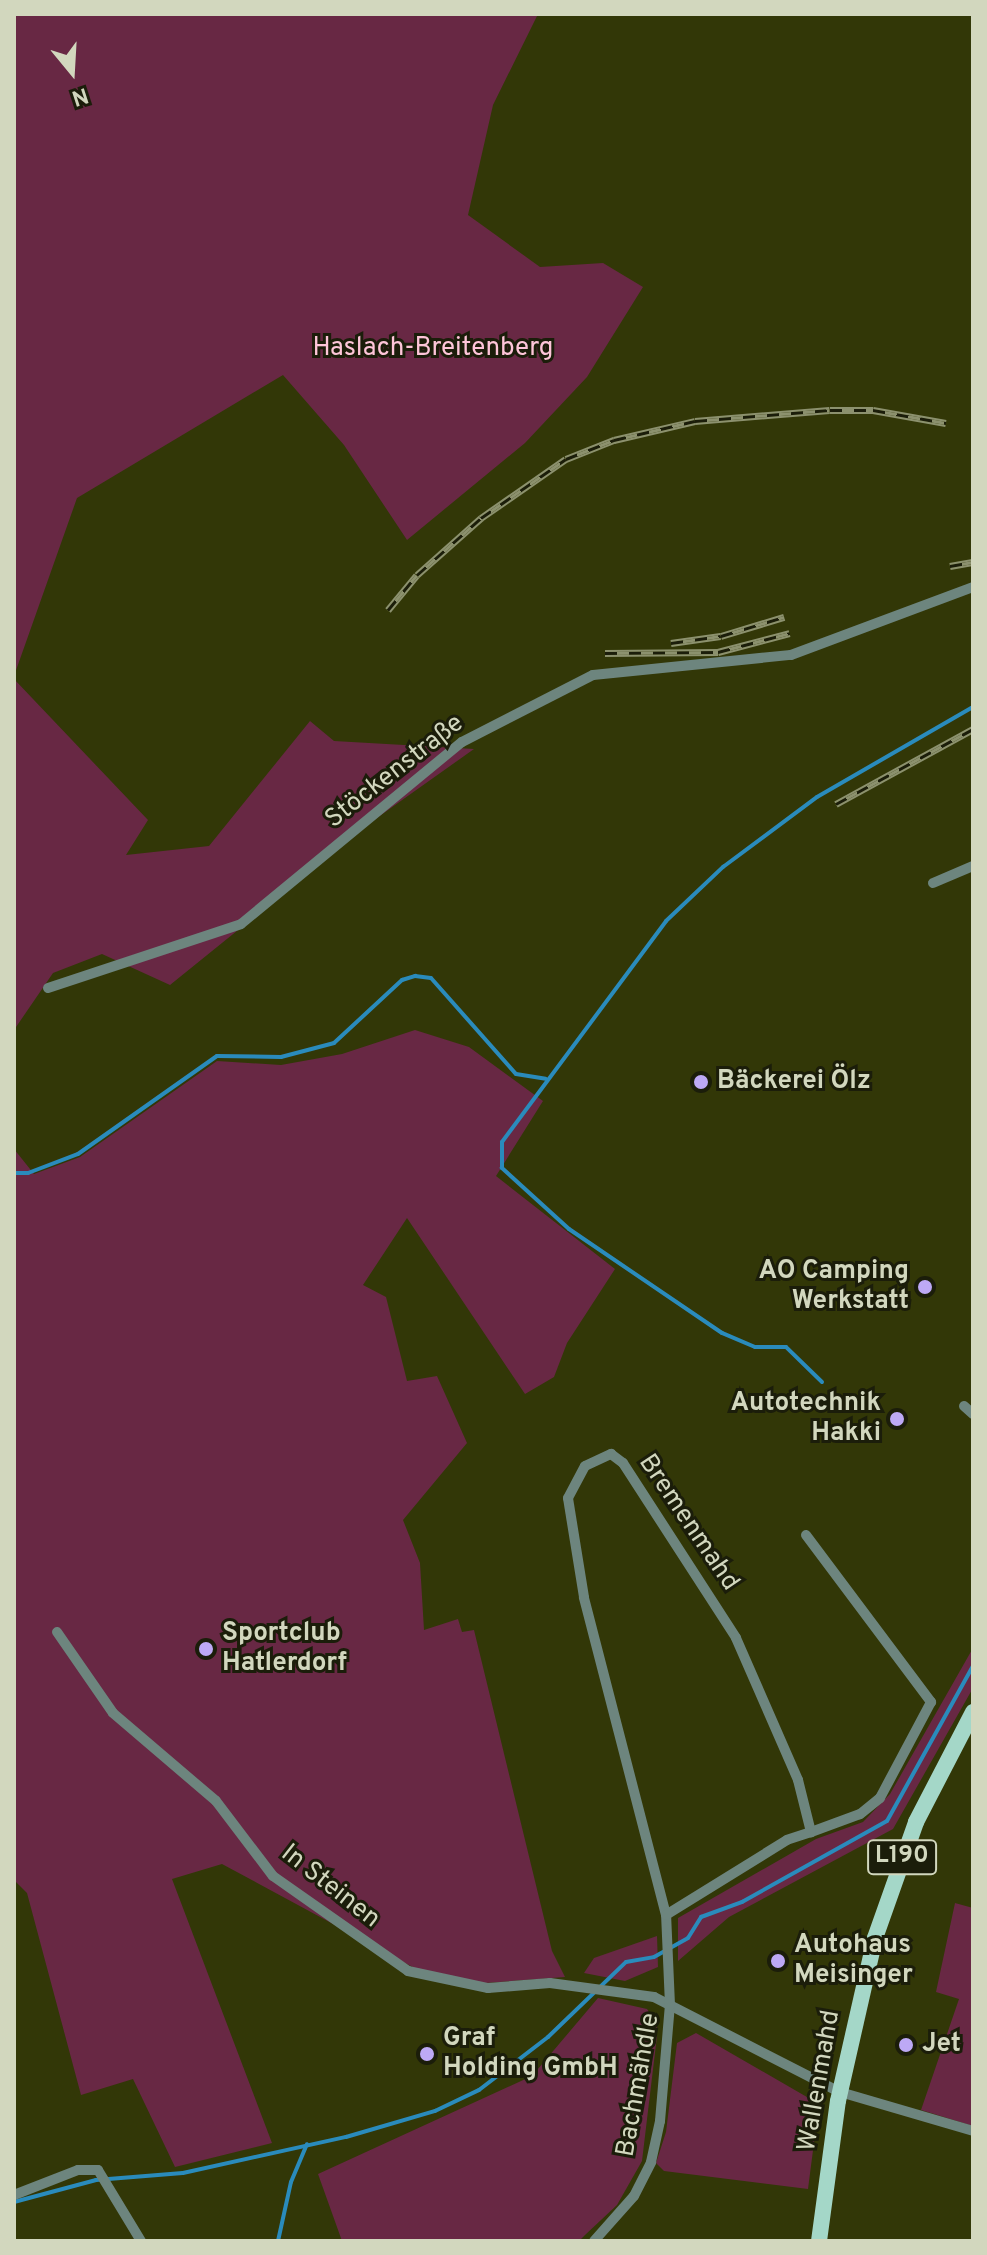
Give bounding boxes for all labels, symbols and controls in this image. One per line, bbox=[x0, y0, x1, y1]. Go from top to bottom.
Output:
north arrow bbox=[32, 32, 112, 112]
text: N bbox=[68, 80, 91, 111]
park label: Haslach-Breitenberg bbox=[313, 333, 553, 365]
street label: Stöckenstraße bbox=[320, 708, 470, 836]
place label: Bäckerei Ölz bbox=[717, 1066, 871, 1098]
marker: Bäckerei Ölz bbox=[692, 1073, 710, 1091]
place label: AO Camping Werkstatt bbox=[758, 1256, 909, 1318]
marker: AO Camping Werkstatt bbox=[916, 1278, 934, 1296]
place label: Autotechnik Hakki bbox=[730, 1388, 881, 1450]
marker: Autotechnik Hakki bbox=[888, 1410, 906, 1428]
street label: Bremenmahd bbox=[631, 1449, 745, 1597]
place label: Sportclub Hatlerdorf bbox=[222, 1618, 347, 1680]
marker: Sportclub Hatlerdorf bbox=[197, 1640, 215, 1658]
road number: L190 bbox=[866, 1837, 938, 1877]
street label: In Steinen bbox=[274, 1839, 386, 1935]
place label: Autohaus Meisinger bbox=[794, 1930, 913, 1992]
marker: Autohaus Meisinger bbox=[769, 1952, 787, 1970]
street label: Wallenmahd bbox=[792, 2008, 848, 2154]
street label: Bachmähdle bbox=[611, 2011, 667, 2159]
place label: Graf Holding GmbH bbox=[443, 2023, 618, 2084]
place label: Jet bbox=[922, 2029, 961, 2061]
marker: Jet bbox=[897, 2036, 915, 2054]
marker: Graf Holding GmbH bbox=[418, 2045, 436, 2063]

